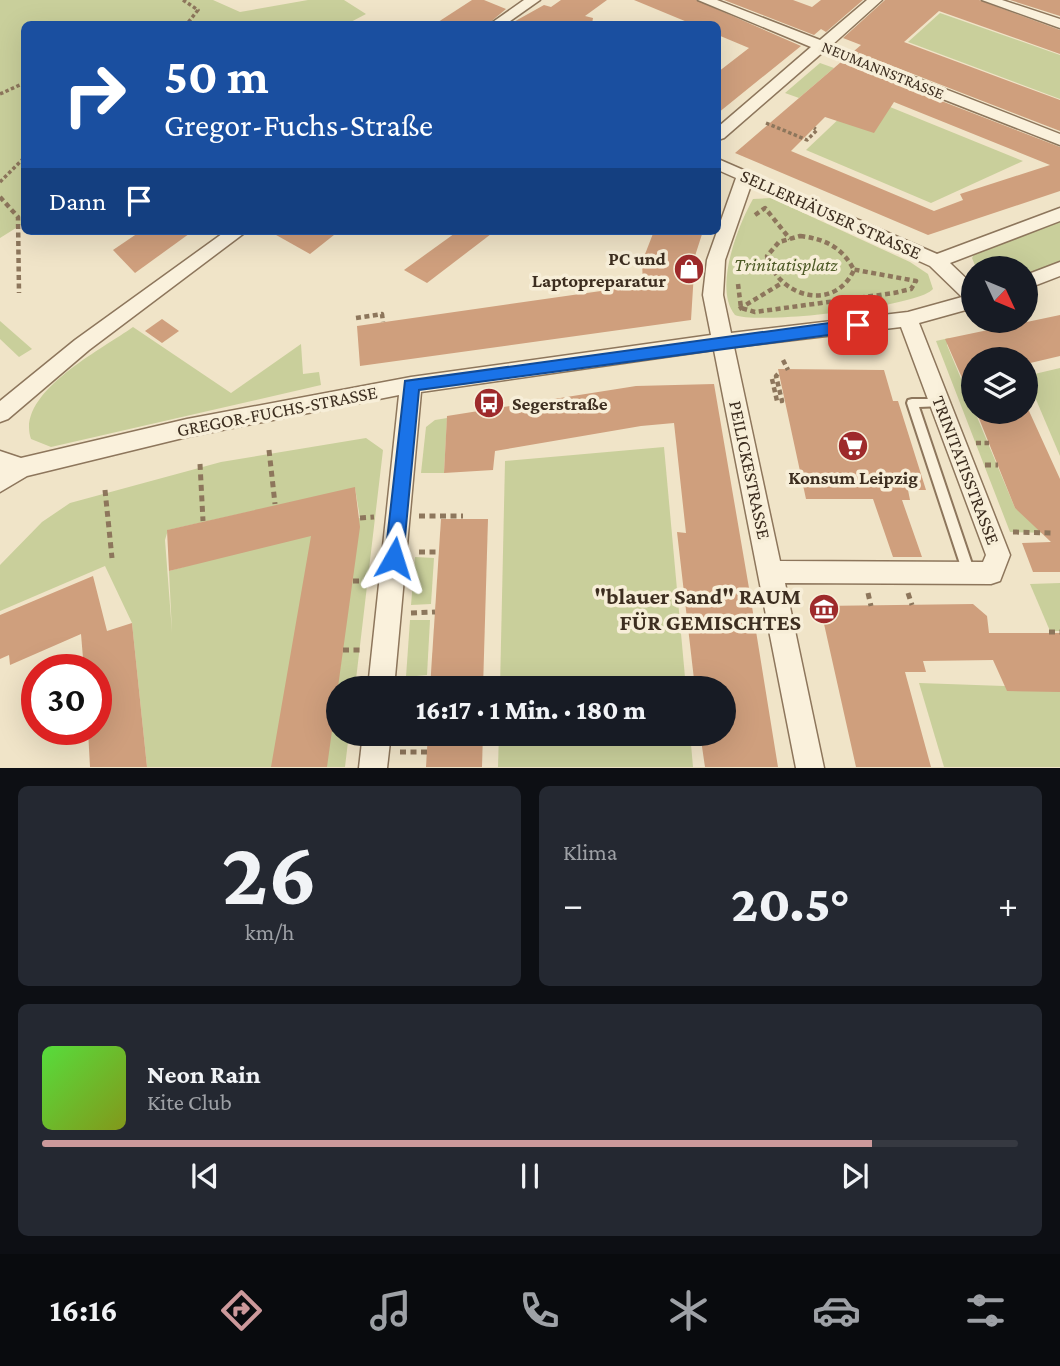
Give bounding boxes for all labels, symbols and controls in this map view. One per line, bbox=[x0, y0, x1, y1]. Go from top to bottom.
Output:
street label: NEUMANNSTRASSE bbox=[819, 38, 947, 102]
icon: right bbox=[49, 49, 140, 140]
text: 50 m bbox=[164, 49, 269, 104]
text: Gregor-Fuchs-Straße bbox=[164, 107, 433, 143]
street label: SELLERHÄUSER STRASSE bbox=[737, 165, 925, 263]
icon: arrive bbox=[120, 182, 158, 220]
text: Dann bbox=[49, 187, 106, 216]
place label: PC und Laptopreparatur bbox=[532, 248, 667, 291]
shop icon: PC und Laptopreparatur bbox=[672, 252, 706, 286]
park label: Trinitatisplatz bbox=[734, 254, 838, 275]
north arrow bbox=[961, 256, 1038, 332]
map controls bbox=[961, 256, 1038, 424]
pin bbox=[828, 295, 888, 355]
icon: arrive bbox=[839, 306, 877, 344]
button: layers bbox=[961, 347, 1038, 424]
street label: GREGOR-FUCHS-STRASSE bbox=[175, 381, 379, 441]
bus stop icon: Segerstraße bbox=[472, 386, 506, 420]
place label: Segerstraße bbox=[512, 393, 608, 414]
street label: TRINITATISSTRASSE bbox=[928, 393, 1004, 547]
street label: PEILICKESTRASSE bbox=[725, 399, 775, 541]
supermarket icon: Konsum Leipzig bbox=[836, 429, 870, 463]
place label: Konsum Leipzig bbox=[788, 467, 918, 488]
position arrow bbox=[357, 521, 431, 595]
place label: "blauer Sand" RAUM FÜR GEMISCHTES bbox=[594, 583, 801, 635]
museum icon: "blauer Sand" RAUM FÜR GEMISCHTES bbox=[807, 592, 841, 626]
speed limit sign: 30 bbox=[21, 654, 112, 745]
text: 16:17 · 1 Min. · 180 m bbox=[416, 696, 646, 725]
text: 26 bbox=[221, 822, 318, 924]
text: Klima bbox=[563, 839, 617, 865]
text: 20.5° bbox=[731, 874, 850, 932]
text: − bbox=[563, 883, 583, 925]
text: + bbox=[998, 883, 1018, 925]
text: km/h bbox=[245, 919, 294, 945]
text: Neon Rain bbox=[147, 1060, 261, 1089]
text: Kite Club bbox=[147, 1089, 232, 1115]
icon: previous bbox=[186, 1157, 224, 1195]
icon: pause bbox=[511, 1157, 549, 1195]
icon: next bbox=[836, 1157, 874, 1195]
icon: directions bbox=[217, 1286, 266, 1335]
icon: music bbox=[366, 1286, 415, 1335]
icon: phone bbox=[515, 1286, 564, 1335]
icon: climate bbox=[664, 1286, 713, 1335]
icon: car bbox=[812, 1286, 861, 1335]
icon: filters bbox=[961, 1286, 1010, 1335]
text: 16:16 bbox=[50, 1292, 118, 1328]

